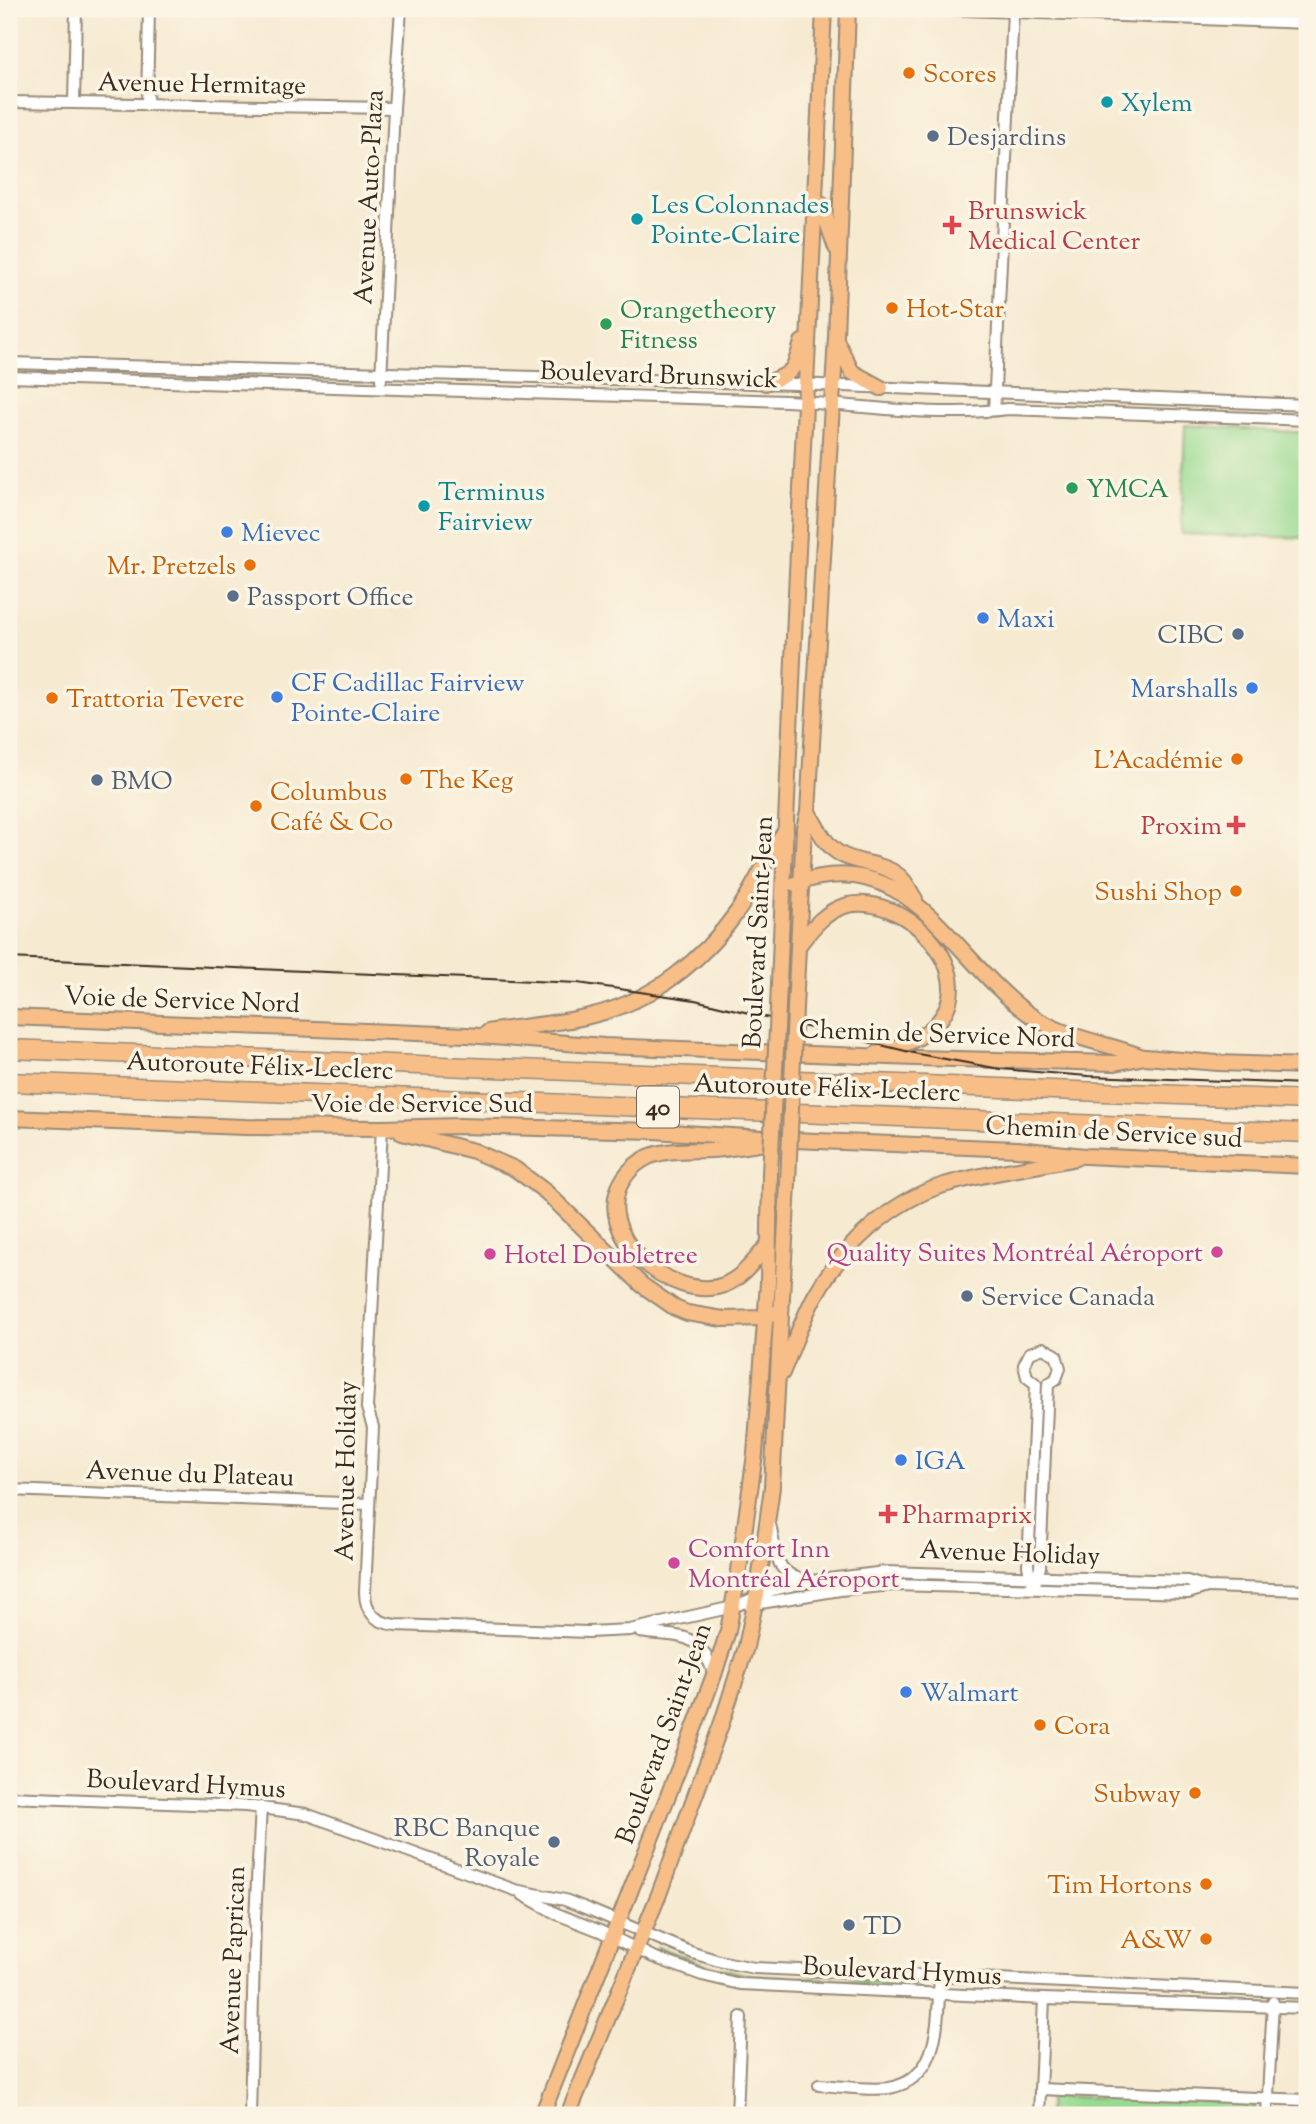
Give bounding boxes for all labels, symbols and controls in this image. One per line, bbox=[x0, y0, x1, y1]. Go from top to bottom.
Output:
place label: Scores bbox=[923, 57, 997, 94]
street label: Avenue Hermitage bbox=[97, 65, 307, 106]
marker: Scores bbox=[901, 65, 917, 81]
place label: Xylem bbox=[1121, 86, 1193, 123]
street label: Avenue Auto-Plaza bbox=[346, 89, 395, 306]
marker: Xylem bbox=[1099, 94, 1115, 110]
place label: Desjardins bbox=[947, 120, 1066, 157]
marker: Desjardins bbox=[925, 128, 941, 144]
place label: Les Colonnades Pointe-Claire bbox=[651, 188, 829, 255]
place label: Brunswick Medical Center bbox=[968, 194, 1141, 261]
marker: Les Colonnades Pointe-Claire bbox=[629, 211, 645, 227]
marker: Brunswick Medical Center bbox=[942, 215, 962, 235]
place label: Hot-Star bbox=[906, 292, 1004, 329]
place label: Orangetheory Fitness bbox=[620, 293, 777, 360]
marker: Hot-Star bbox=[884, 300, 900, 316]
marker: Orangetheory Fitness bbox=[598, 316, 614, 332]
street label: Boulevard Brunswick bbox=[539, 354, 779, 399]
place label: YMCA bbox=[1086, 472, 1169, 509]
place label: Terminus Fairview bbox=[438, 475, 545, 542]
marker: YMCA bbox=[1064, 480, 1080, 496]
marker: Terminus Fairview bbox=[416, 498, 432, 514]
place label: Mievec bbox=[241, 516, 321, 553]
marker: Mievec bbox=[219, 524, 235, 540]
place label: Mr. Pretzels bbox=[107, 549, 236, 586]
marker: Mr. Pretzels bbox=[242, 557, 258, 573]
place label: Passport Office bbox=[247, 580, 414, 617]
marker: Passport Office bbox=[225, 588, 241, 604]
place label: Maxi bbox=[997, 602, 1055, 639]
marker: Maxi bbox=[975, 610, 991, 626]
place label: CIBC bbox=[1157, 618, 1224, 655]
marker: CIBC bbox=[1230, 626, 1246, 642]
place label: CF Cadillac Fairview Pointe-Claire bbox=[291, 666, 525, 733]
place label: Marshalls bbox=[1131, 672, 1238, 709]
marker: Marshalls bbox=[1244, 680, 1260, 696]
place label: Trattoria Tevere bbox=[66, 682, 245, 719]
marker: CF Cadillac Fairview Pointe-Claire bbox=[269, 689, 285, 705]
marker: Trattoria Tevere bbox=[44, 690, 60, 706]
place label: L'Académie bbox=[1094, 743, 1223, 780]
marker: L'Académie bbox=[1229, 751, 1245, 767]
place label: The Keg bbox=[420, 763, 513, 800]
place label: BMO bbox=[111, 764, 173, 801]
marker: The Keg bbox=[398, 771, 414, 787]
marker: BMO bbox=[89, 772, 105, 788]
place label: Columbus Café & Co bbox=[270, 775, 393, 842]
marker: Columbus Café & Co bbox=[248, 798, 264, 814]
place label: Proxim bbox=[1141, 809, 1222, 846]
street label: Boulevard Saint-Jean bbox=[735, 815, 784, 1050]
marker: Proxim bbox=[1228, 817, 1244, 833]
place label: Sushi Shop bbox=[1094, 875, 1222, 912]
marker: Sushi Shop bbox=[1228, 883, 1244, 899]
street label: Voie de Service Nord bbox=[63, 979, 301, 1024]
street label: Chemin de Service Nord bbox=[798, 1012, 1076, 1059]
street label: Autoroute Félix-Leclerc bbox=[126, 1044, 394, 1091]
street label: Autoroute Félix-Leclerc bbox=[693, 1066, 961, 1113]
road number: 40 bbox=[637, 1086, 679, 1128]
street label: Voie de Service Sud bbox=[311, 1087, 534, 1124]
street label: Chemin de Service sud bbox=[984, 1108, 1244, 1159]
place label: Quality Suites Montréal Aéroport bbox=[827, 1236, 1203, 1273]
place label: Hotel Doubletree bbox=[504, 1238, 698, 1275]
marker: Quality Suites Montréal Aéroport bbox=[1209, 1244, 1225, 1260]
marker: Hotel Doubletree bbox=[482, 1246, 498, 1262]
place label: Service Canada bbox=[981, 1280, 1155, 1317]
marker: Service Canada bbox=[959, 1288, 975, 1304]
street label: Avenue Holiday bbox=[327, 1380, 368, 1562]
place label: IGA bbox=[915, 1444, 966, 1481]
marker: IGA bbox=[893, 1452, 909, 1468]
street label: Avenue du Plateau bbox=[85, 1453, 295, 1498]
place label: Pharmaprix bbox=[902, 1498, 1032, 1535]
marker: Pharmaprix bbox=[880, 1506, 896, 1522]
place label: Comfort Inn Montréal Aéroport bbox=[688, 1532, 899, 1599]
street label: Avenue Holiday bbox=[919, 1533, 1101, 1576]
marker: Comfort Inn Montréal Aéroport bbox=[666, 1555, 682, 1571]
street label: Boulevard Saint-Jean bbox=[608, 1618, 723, 1850]
place label: Walmart bbox=[920, 1676, 1018, 1713]
marker: Walmart bbox=[898, 1684, 914, 1700]
place label: Cora bbox=[1054, 1709, 1110, 1746]
marker: Cora bbox=[1032, 1717, 1048, 1733]
street label: Boulevard Hymus bbox=[85, 1762, 286, 1809]
place label: Subway bbox=[1093, 1777, 1181, 1814]
marker: Subway bbox=[1187, 1785, 1203, 1801]
place label: RBC Banque Royale bbox=[394, 1811, 540, 1878]
marker: RBC Banque Royale bbox=[546, 1834, 562, 1850]
street label: Avenue Paprican bbox=[213, 1865, 256, 2055]
place label: Tim Hortons bbox=[1047, 1868, 1192, 1905]
marker: Tim Hortons bbox=[1198, 1876, 1214, 1892]
place label: TD bbox=[863, 1909, 902, 1946]
marker: TD bbox=[841, 1917, 857, 1933]
place label: A&W bbox=[1120, 1923, 1192, 1960]
marker: A&W bbox=[1198, 1931, 1214, 1947]
street label: Boulevard Hymus bbox=[801, 1949, 1002, 1996]

